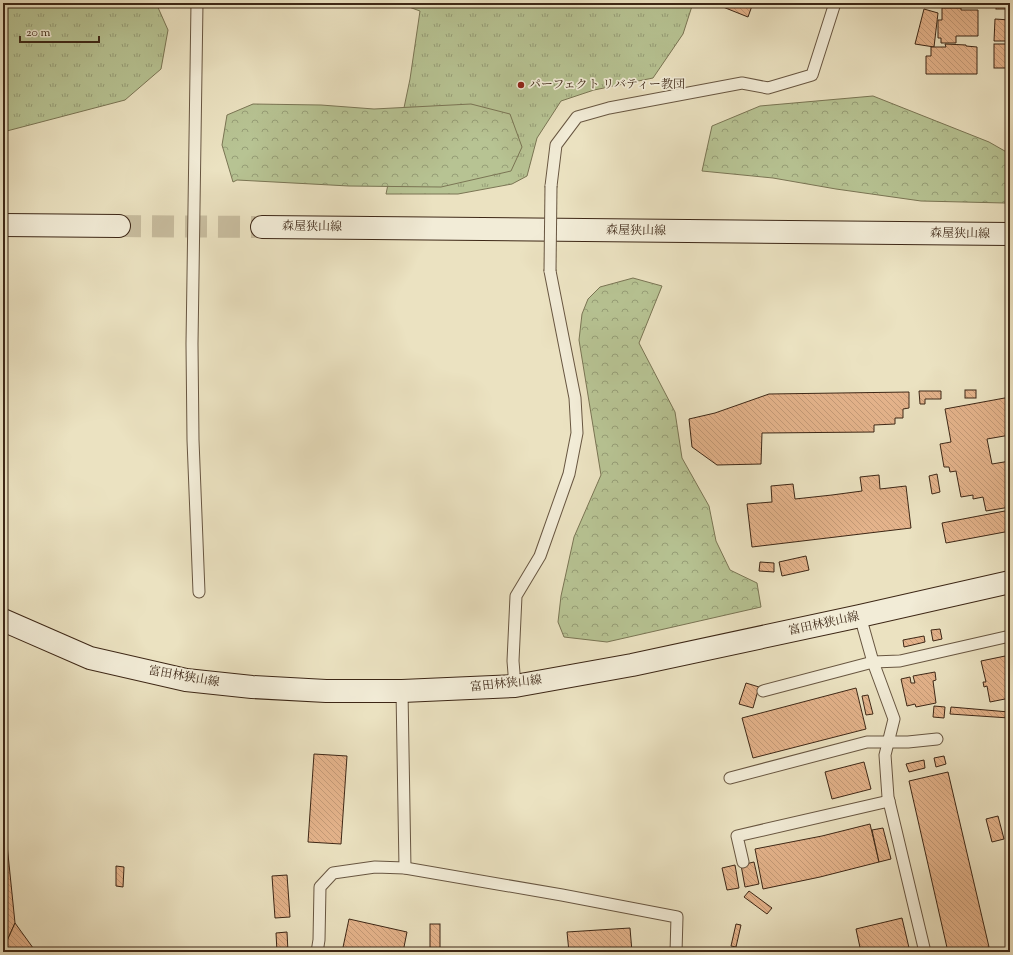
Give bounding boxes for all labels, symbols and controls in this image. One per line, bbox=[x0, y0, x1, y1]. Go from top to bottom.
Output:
scale bar bbox=[20, 18, 99, 44]
text: 20 m bbox=[26, 24, 51, 42]
place label: パーフェクト リバティー教団 bbox=[529, 76, 685, 94]
marker: パーフェクト リバティー教団 bbox=[516, 80, 526, 90]
street label: 森屋狭山線 bbox=[282, 217, 342, 237]
street label: 森屋狭山線 bbox=[606, 221, 666, 241]
street label: 森屋狭山線 bbox=[930, 224, 990, 244]
street label: 富田林狭山線 bbox=[787, 608, 861, 640]
street label: 富田林狭山線 bbox=[147, 662, 221, 692]
street label: 富田林狭山線 bbox=[469, 671, 543, 697]

